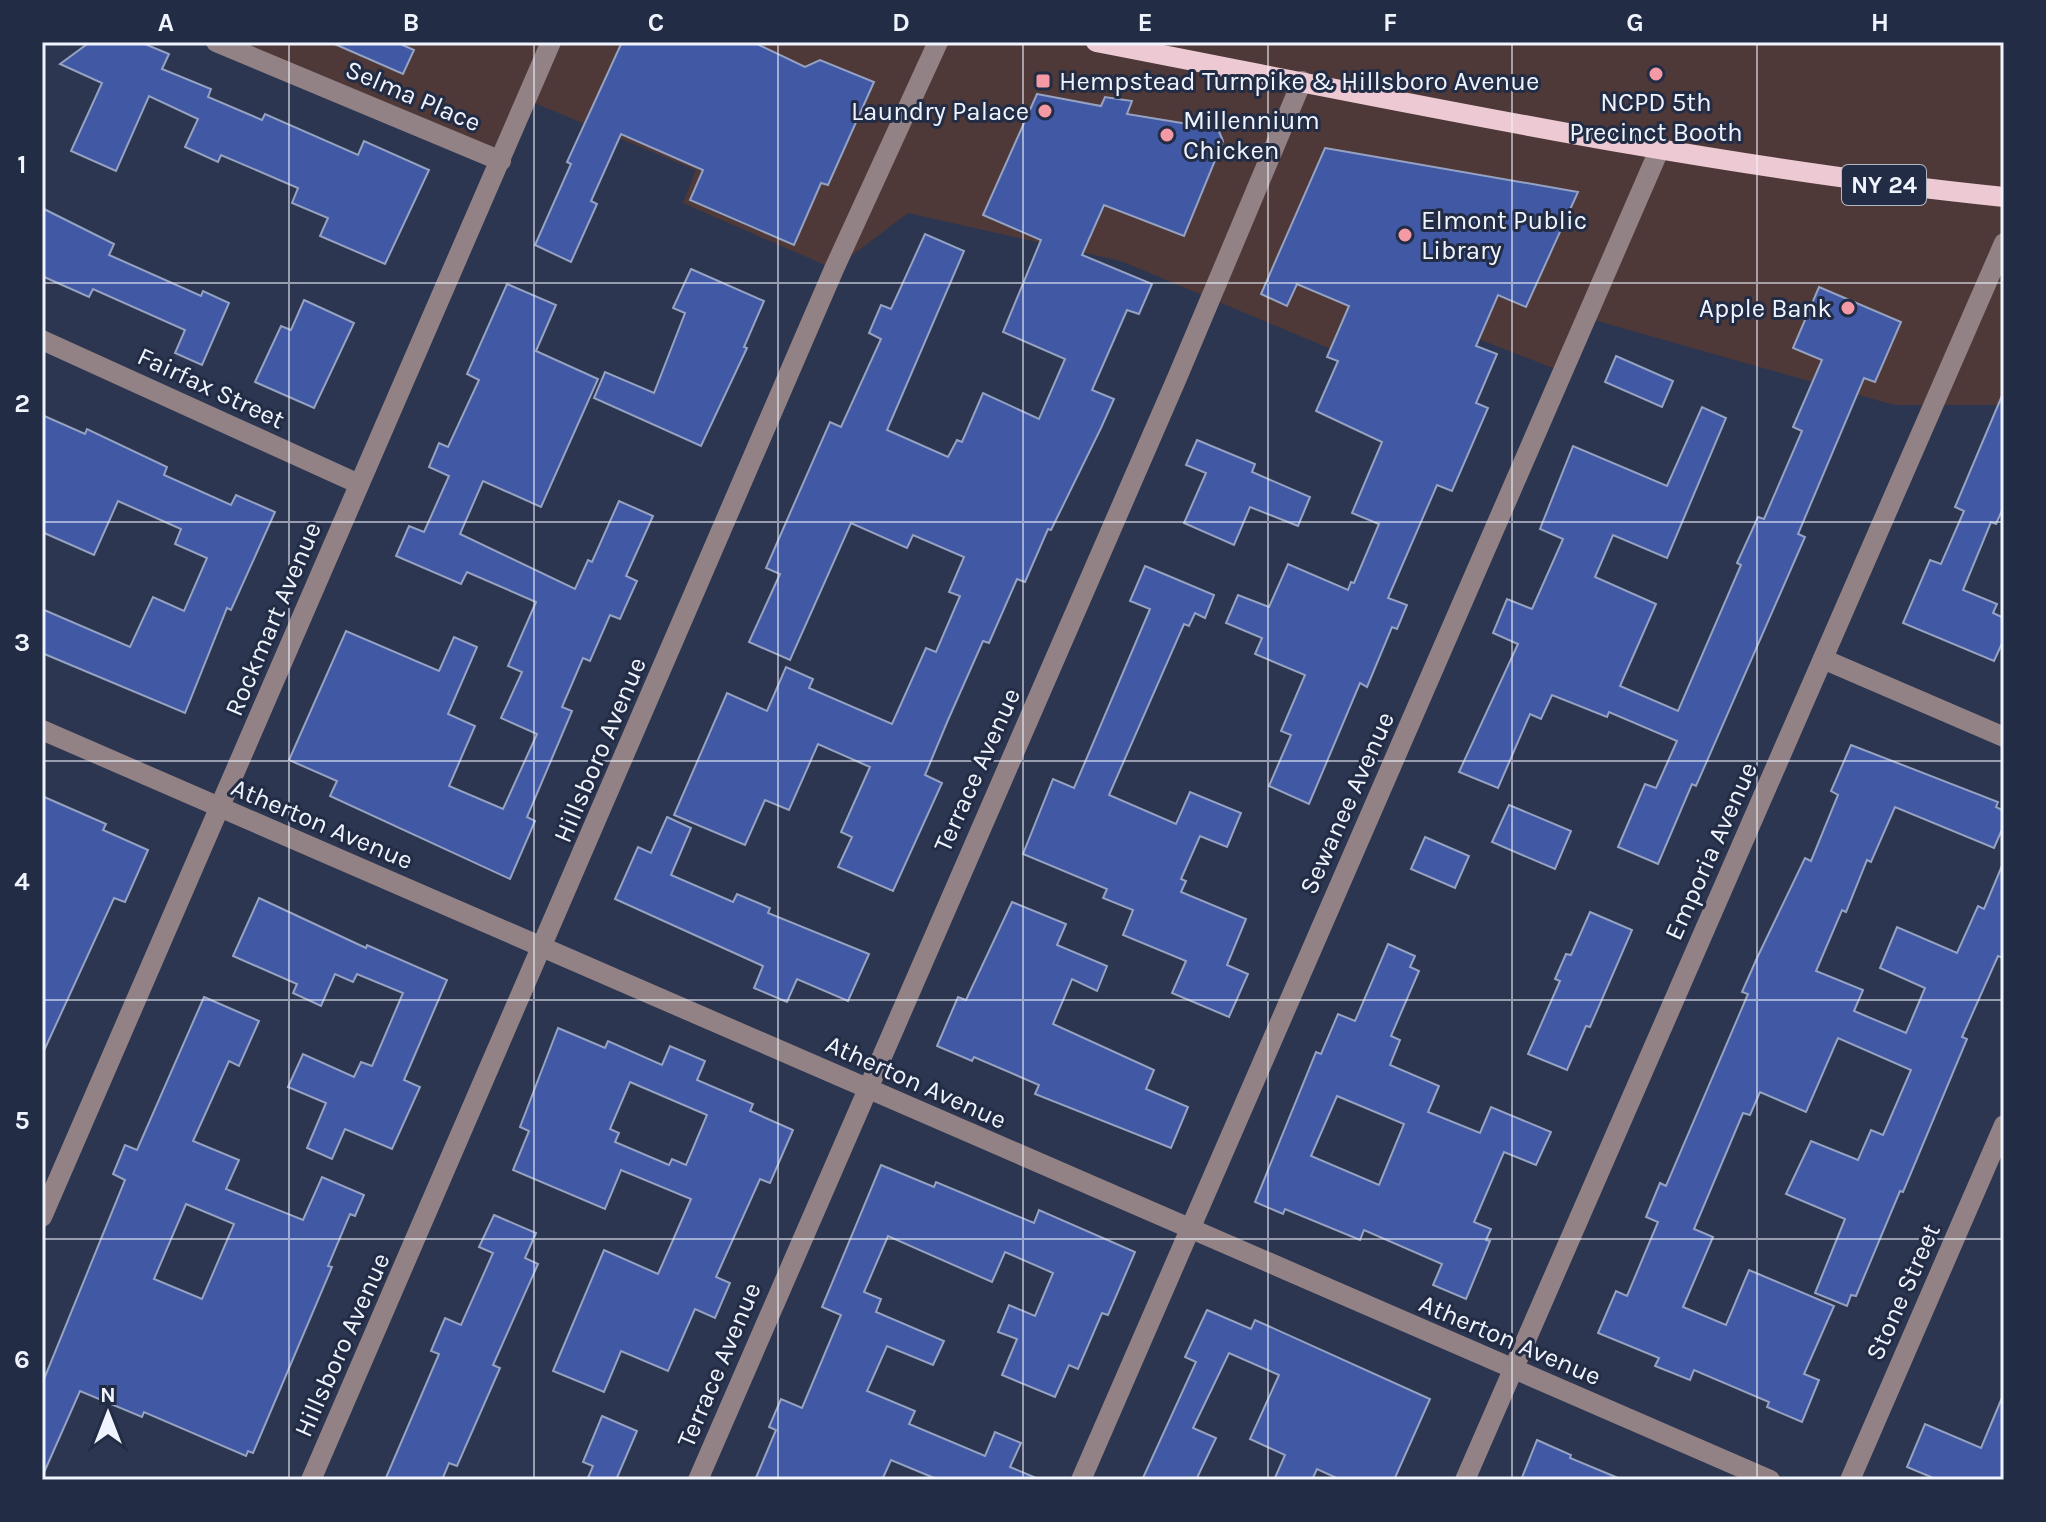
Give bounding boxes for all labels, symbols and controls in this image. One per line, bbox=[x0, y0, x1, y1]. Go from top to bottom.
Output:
text: A bbox=[158, 7, 174, 38]
text: B bbox=[403, 7, 419, 38]
text: C bbox=[648, 7, 664, 38]
text: D bbox=[892, 7, 910, 38]
text: E bbox=[1137, 7, 1153, 38]
text: F bbox=[1383, 7, 1397, 38]
text: G bbox=[1626, 7, 1644, 38]
text: H bbox=[1871, 7, 1889, 38]
street label: Selma Place bbox=[341, 54, 485, 138]
marker: NCPD 5th Precinct Booth bbox=[1647, 65, 1665, 83]
place label: Hempstead Turnpike & Hillsboro Avenue bbox=[1059, 66, 1539, 97]
marker: Hempstead Turnpike & Hillsboro Avenue bbox=[1034, 72, 1052, 90]
place label: NCPD 5th Precinct Booth bbox=[1569, 87, 1743, 148]
place label: Laundry Palace bbox=[851, 96, 1029, 127]
marker: Laundry Palace bbox=[1036, 102, 1054, 120]
place label: Millennium Chicken bbox=[1183, 105, 1320, 166]
marker: Millennium Chicken bbox=[1158, 126, 1176, 144]
text: 1 bbox=[17, 149, 27, 180]
road number: NY 24 bbox=[1842, 165, 1926, 205]
place label: Elmont Public Library bbox=[1421, 205, 1587, 266]
marker: Elmont Public Library bbox=[1396, 226, 1414, 244]
place label: Apple Bank bbox=[1699, 293, 1832, 324]
marker: Apple Bank bbox=[1839, 299, 1857, 317]
street label: Fairfax Street bbox=[133, 340, 290, 436]
text: 2 bbox=[14, 388, 30, 419]
street label: Rockmart Avenue bbox=[218, 517, 328, 721]
text: 3 bbox=[14, 627, 30, 658]
street label: Hillsboro Avenue bbox=[547, 653, 653, 847]
street label: Terrace Avenue bbox=[927, 683, 1027, 857]
street label: Sewanee Avenue bbox=[1293, 707, 1401, 899]
street label: Emporia Avenue bbox=[1658, 757, 1764, 945]
street label: Atherton Avenue bbox=[226, 772, 418, 876]
text: 4 bbox=[14, 866, 30, 897]
street label: Atherton Avenue bbox=[821, 1028, 1011, 1136]
text: 5 bbox=[14, 1105, 30, 1136]
street label: Stone Street bbox=[1859, 1219, 1947, 1365]
street label: Hillsboro Avenue bbox=[288, 1248, 396, 1442]
street label: Terrace Avenue bbox=[670, 1278, 768, 1452]
street label: Atherton Avenue bbox=[1414, 1288, 1606, 1392]
text: 6 bbox=[14, 1344, 30, 1375]
north arrow bbox=[68, 1374, 148, 1454]
text: N bbox=[100, 1382, 116, 1408]

